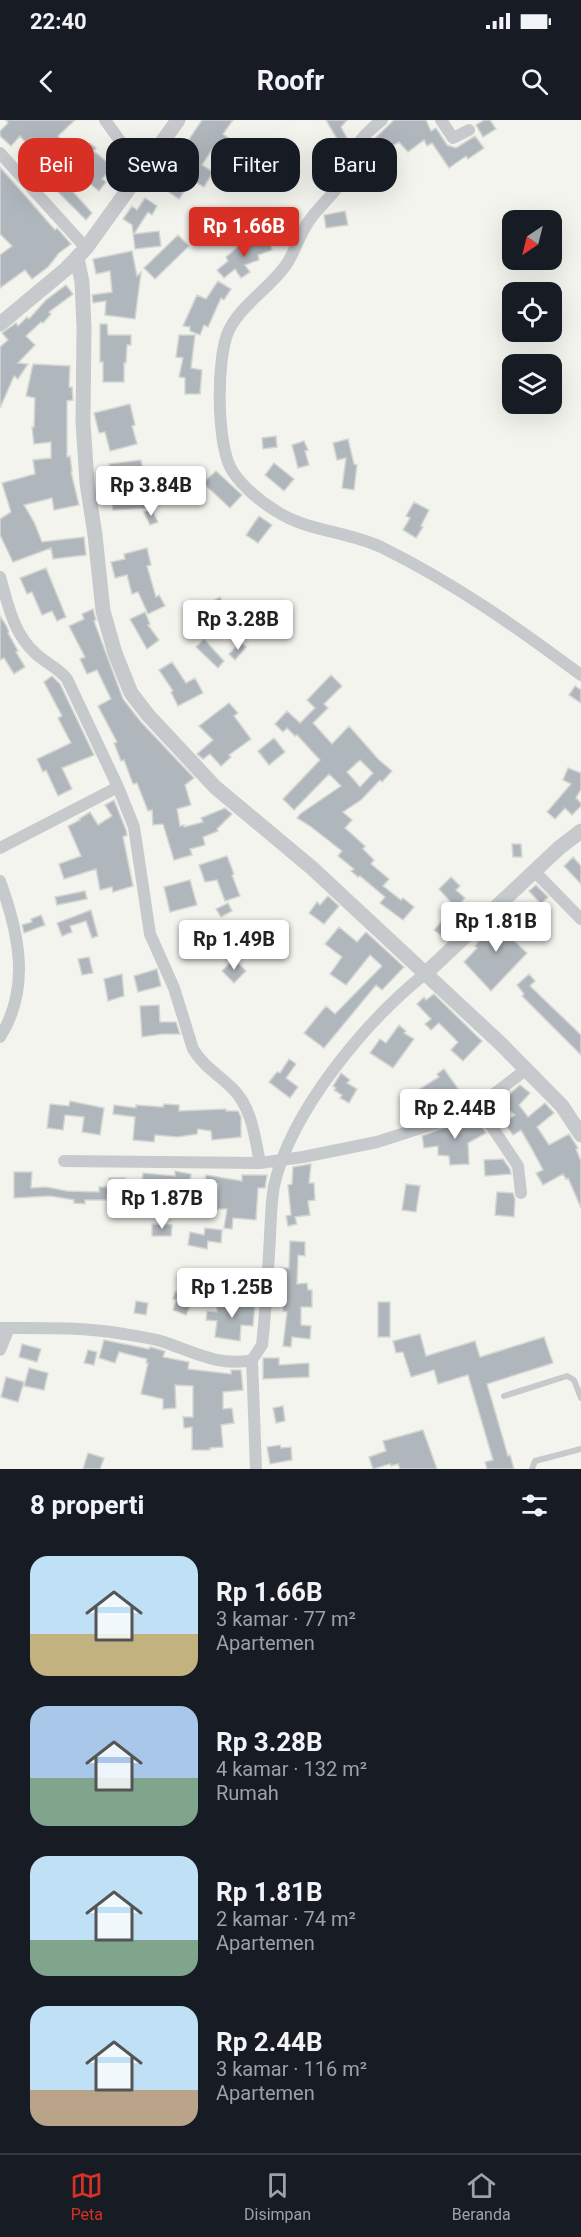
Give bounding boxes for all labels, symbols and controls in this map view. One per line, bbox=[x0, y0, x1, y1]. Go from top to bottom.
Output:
text: 22:40 bbox=[30, 9, 87, 34]
icon: back bbox=[30, 65, 63, 98]
text: Roofr bbox=[257, 65, 324, 97]
icon: search bbox=[518, 65, 551, 98]
chip: Beli bbox=[18, 138, 94, 192]
chip: Sewa bbox=[106, 138, 199, 192]
chip: Filter bbox=[211, 138, 300, 192]
chip: Baru bbox=[312, 138, 397, 192]
pin: Rp 1.66B bbox=[182, 207, 306, 258]
north arrow bbox=[502, 210, 562, 270]
map controls bbox=[502, 210, 562, 414]
text: Rp 1.66B bbox=[203, 214, 285, 238]
button: locate bbox=[502, 282, 562, 342]
button: layers bbox=[502, 354, 562, 414]
pin: Rp 3.84B bbox=[89, 466, 213, 517]
text: Rp 3.84B bbox=[110, 473, 192, 497]
pin: Rp 3.28B bbox=[176, 600, 300, 651]
text: Rp 3.28B bbox=[197, 607, 279, 631]
pin: Rp 1.81B bbox=[434, 902, 558, 953]
text: Rp 1.81B bbox=[455, 909, 537, 933]
pin: Rp 1.49B bbox=[172, 920, 296, 971]
text: Rp 1.49B bbox=[193, 927, 275, 951]
pin: Rp 2.44B bbox=[393, 1089, 517, 1140]
text: Rp 2.44B bbox=[414, 1096, 496, 1120]
pin: Rp 1.87B bbox=[100, 1179, 224, 1230]
text: Rp 1.87B bbox=[121, 1186, 203, 1210]
pin: Rp 1.25B bbox=[170, 1268, 294, 1319]
text: Rp 1.25B bbox=[191, 1275, 273, 1299]
icon: filters bbox=[518, 1489, 551, 1522]
text: 8 properti bbox=[30, 1490, 144, 1520]
text: Rp 1.66B bbox=[216, 1577, 323, 1607]
icon: home bbox=[78, 1580, 150, 1652]
text: 3 kamar · 77 m² bbox=[216, 1607, 356, 1631]
text: Apartemen bbox=[216, 1631, 315, 1655]
text: Rp 3.28B bbox=[216, 1727, 323, 1757]
icon: home bbox=[78, 1730, 150, 1802]
text: 4 kamar · 132 m² bbox=[216, 1757, 367, 1781]
text: Rumah bbox=[216, 1781, 279, 1805]
text: Rp 1.81B bbox=[216, 1877, 323, 1907]
icon: home bbox=[78, 1880, 150, 1952]
text: 2 kamar · 74 m² bbox=[216, 1907, 356, 1931]
text: Apartemen bbox=[216, 1931, 315, 1955]
text: Rp 2.44B bbox=[216, 2027, 323, 2057]
icon: home bbox=[78, 2030, 150, 2102]
text: 3 kamar · 116 m² bbox=[216, 2057, 367, 2081]
text: Apartemen bbox=[216, 2081, 315, 2105]
tab: Peta bbox=[70, 2169, 103, 2224]
tab: Disimpan bbox=[244, 2169, 311, 2224]
tab: Beranda bbox=[452, 2169, 511, 2224]

